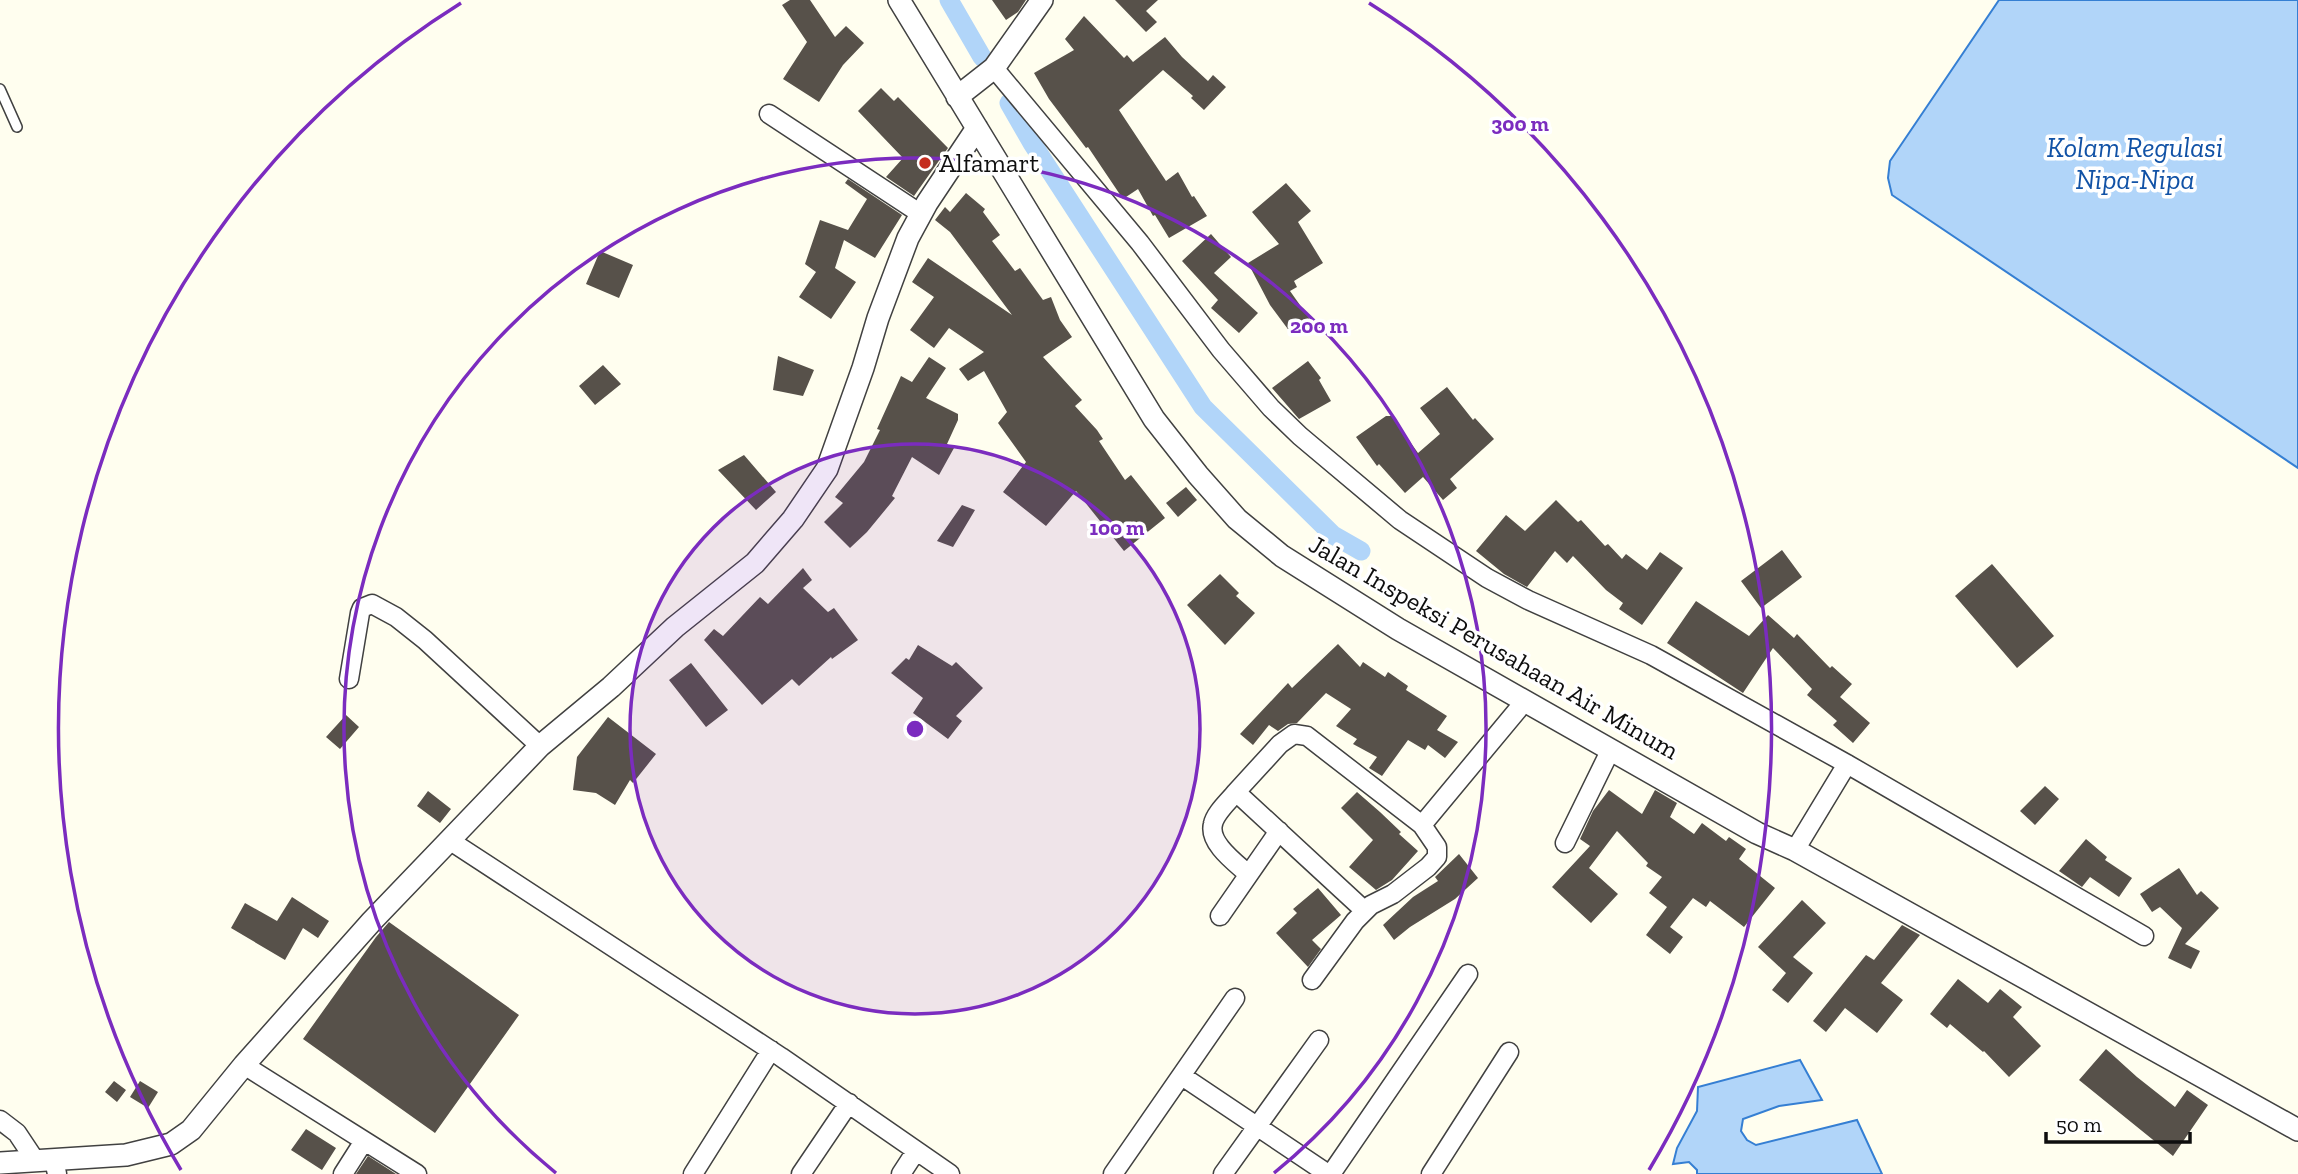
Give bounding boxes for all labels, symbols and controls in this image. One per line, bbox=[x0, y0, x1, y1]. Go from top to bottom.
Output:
text: 300 m bbox=[1491, 111, 1549, 136]
water label: Kolam Regulasi Nipa-Nipa bbox=[2047, 131, 2223, 196]
place label: Alfamart bbox=[939, 147, 1040, 179]
marker: Alfamart bbox=[917, 155, 933, 171]
text: 200 m bbox=[1290, 313, 1348, 338]
text: 100 m bbox=[1090, 515, 1145, 540]
street label: Jalan Inspeksi Perusahaan Air Minum bbox=[1303, 528, 1685, 767]
centre of rings bbox=[903, 717, 927, 741]
scale bar bbox=[2046, 1100, 2190, 1144]
text: 50 m bbox=[2056, 1112, 2102, 1137]

